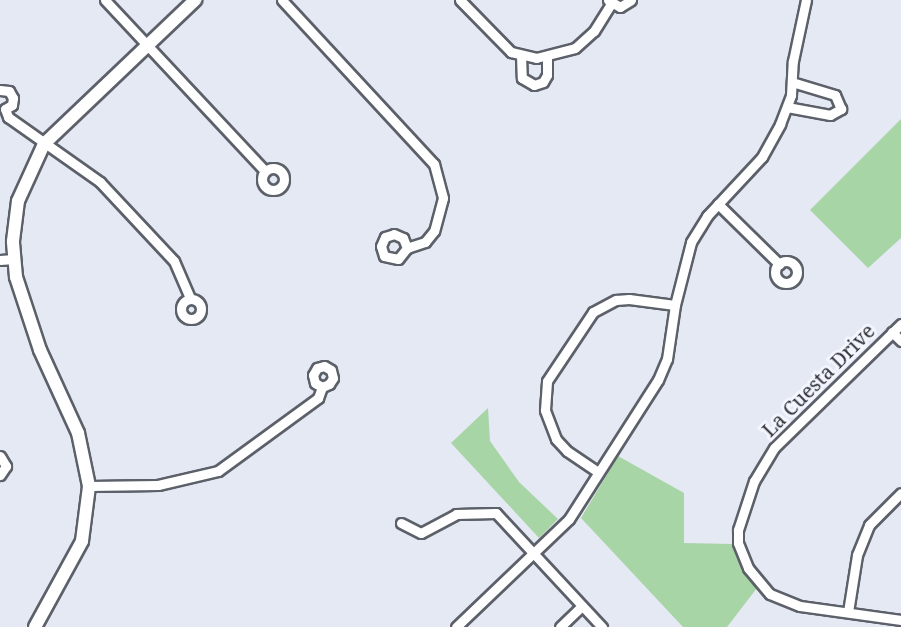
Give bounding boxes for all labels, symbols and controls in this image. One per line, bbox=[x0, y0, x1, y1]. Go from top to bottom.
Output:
street label: La Cuesta Drive bbox=[757, 319, 879, 441]

